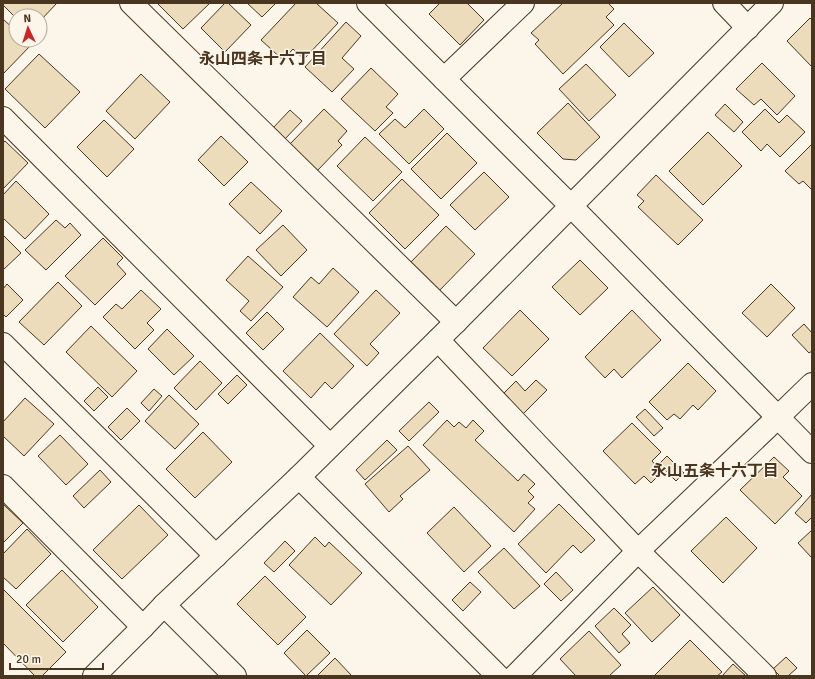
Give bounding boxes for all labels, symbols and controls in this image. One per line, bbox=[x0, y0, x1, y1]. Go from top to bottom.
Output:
north arrow bbox=[8, 8, 48, 48]
text: N bbox=[23, 12, 32, 25]
district label: 永山四条十六丁目 bbox=[199, 49, 327, 69]
district label: 永山五条十六丁目 bbox=[651, 461, 779, 481]
scale bar bbox=[10, 645, 103, 671]
text: 20 m bbox=[16, 652, 41, 667]

